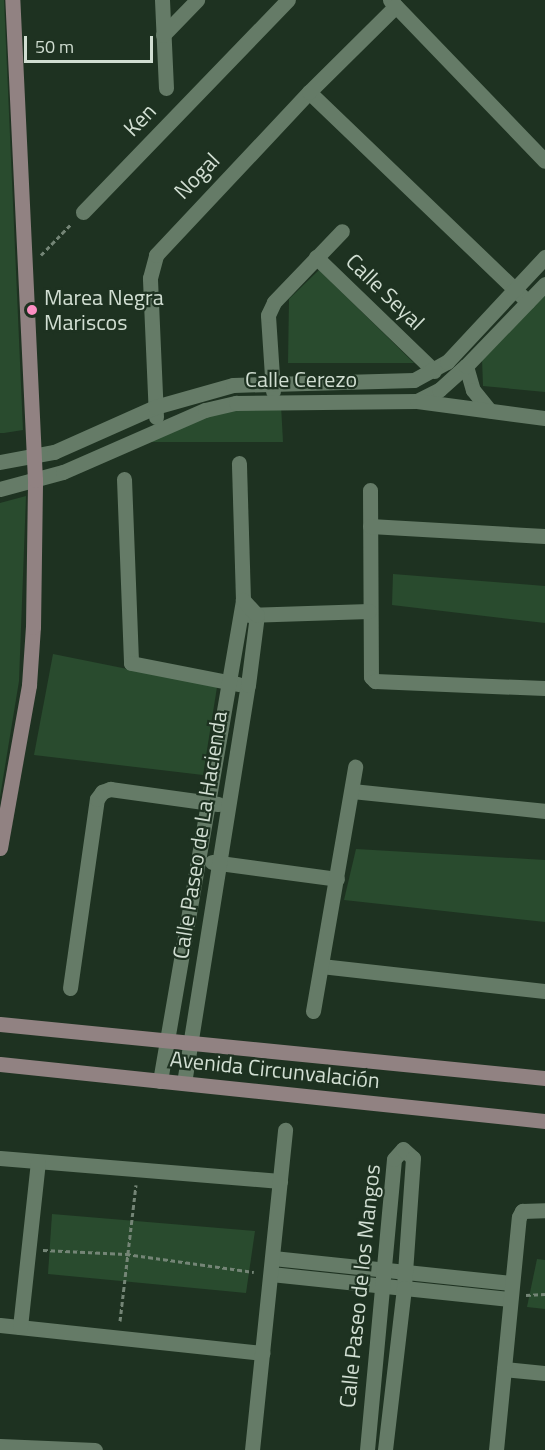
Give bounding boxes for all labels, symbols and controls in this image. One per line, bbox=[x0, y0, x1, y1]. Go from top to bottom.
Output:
scale bar bbox=[27, 24, 156, 62]
text: 50 m bbox=[35, 33, 74, 60]
street label: Ken bbox=[118, 98, 162, 142]
street label: Nogal bbox=[169, 147, 225, 205]
street label: Calle Seyal bbox=[340, 248, 430, 336]
place label: Marea Negra Mariscos bbox=[44, 284, 164, 336]
marker: Marea Negra Mariscos bbox=[25, 303, 39, 317]
street label: Calle Cerezo bbox=[245, 367, 357, 393]
street label: Calle Paseo de La Hacienda bbox=[167, 709, 233, 961]
street label: Avenida Circunvalación bbox=[169, 1046, 381, 1094]
street label: Calle Paseo de los Mangos bbox=[334, 1163, 386, 1409]

